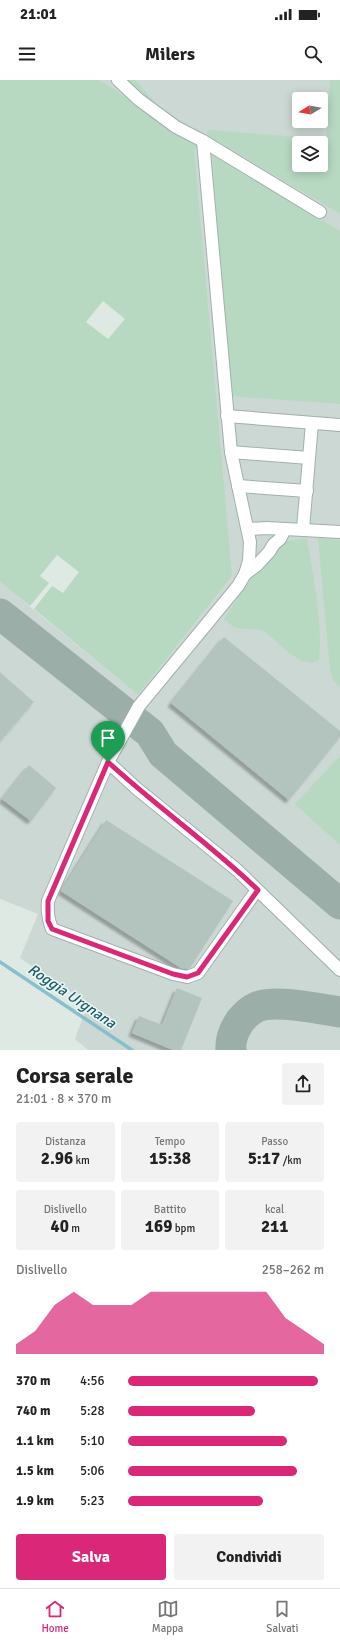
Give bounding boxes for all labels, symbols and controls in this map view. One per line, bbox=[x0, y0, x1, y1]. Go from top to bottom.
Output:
text: 21:01 bbox=[20, 5, 57, 23]
icon: menu bbox=[16, 43, 38, 65]
text: Milers bbox=[145, 43, 195, 65]
icon: search bbox=[302, 43, 324, 65]
north arrow bbox=[292, 92, 328, 128]
map controls bbox=[292, 92, 328, 172]
button: layers bbox=[292, 136, 328, 172]
pin bbox=[91, 721, 125, 762]
icon: arrive bbox=[97, 727, 119, 749]
water label: Roggia Urgnana bbox=[25, 960, 120, 1032]
text: Corsa serale bbox=[16, 1062, 133, 1089]
button: share bbox=[282, 1063, 324, 1105]
text: 21:01 · 8 × 370 m bbox=[16, 1091, 111, 1107]
text: Distanza bbox=[45, 1135, 86, 1148]
text: Tempo bbox=[155, 1135, 185, 1148]
text: Passo bbox=[261, 1135, 288, 1148]
text: 2.96 bbox=[41, 1148, 73, 1169]
text: 15:38 bbox=[149, 1148, 191, 1169]
text: 5:17 bbox=[248, 1148, 280, 1169]
text: km bbox=[73, 1154, 90, 1167]
text: /km bbox=[280, 1154, 302, 1167]
text: Dislivello bbox=[44, 1203, 87, 1216]
text: Battito bbox=[154, 1203, 186, 1216]
text: kcal bbox=[265, 1203, 284, 1216]
text: 40 bbox=[51, 1216, 69, 1237]
text: 169 bbox=[145, 1216, 172, 1237]
text: 211 bbox=[261, 1216, 288, 1237]
text: m bbox=[69, 1222, 80, 1235]
text: bpm bbox=[172, 1222, 195, 1235]
text: Dislivello bbox=[16, 1262, 67, 1278]
text: 258–262 m bbox=[262, 1262, 324, 1278]
text: 370 m bbox=[16, 1373, 50, 1389]
text: 4:56 bbox=[80, 1373, 105, 1389]
text: 740 m bbox=[16, 1403, 50, 1419]
text: 5:28 bbox=[80, 1403, 105, 1419]
text: 1.1 km bbox=[16, 1433, 54, 1449]
text: 5:10 bbox=[80, 1433, 105, 1449]
text: 1.5 km bbox=[16, 1463, 54, 1479]
text: 5:06 bbox=[80, 1463, 105, 1479]
text: 1.9 km bbox=[16, 1493, 54, 1509]
text: 5:23 bbox=[80, 1493, 105, 1509]
button: Salva bbox=[16, 1534, 166, 1580]
button: Condividi bbox=[174, 1534, 324, 1580]
tab: Home bbox=[41, 1598, 69, 1635]
tab: Mappa bbox=[152, 1598, 183, 1635]
tab: Salvati bbox=[266, 1598, 299, 1635]

